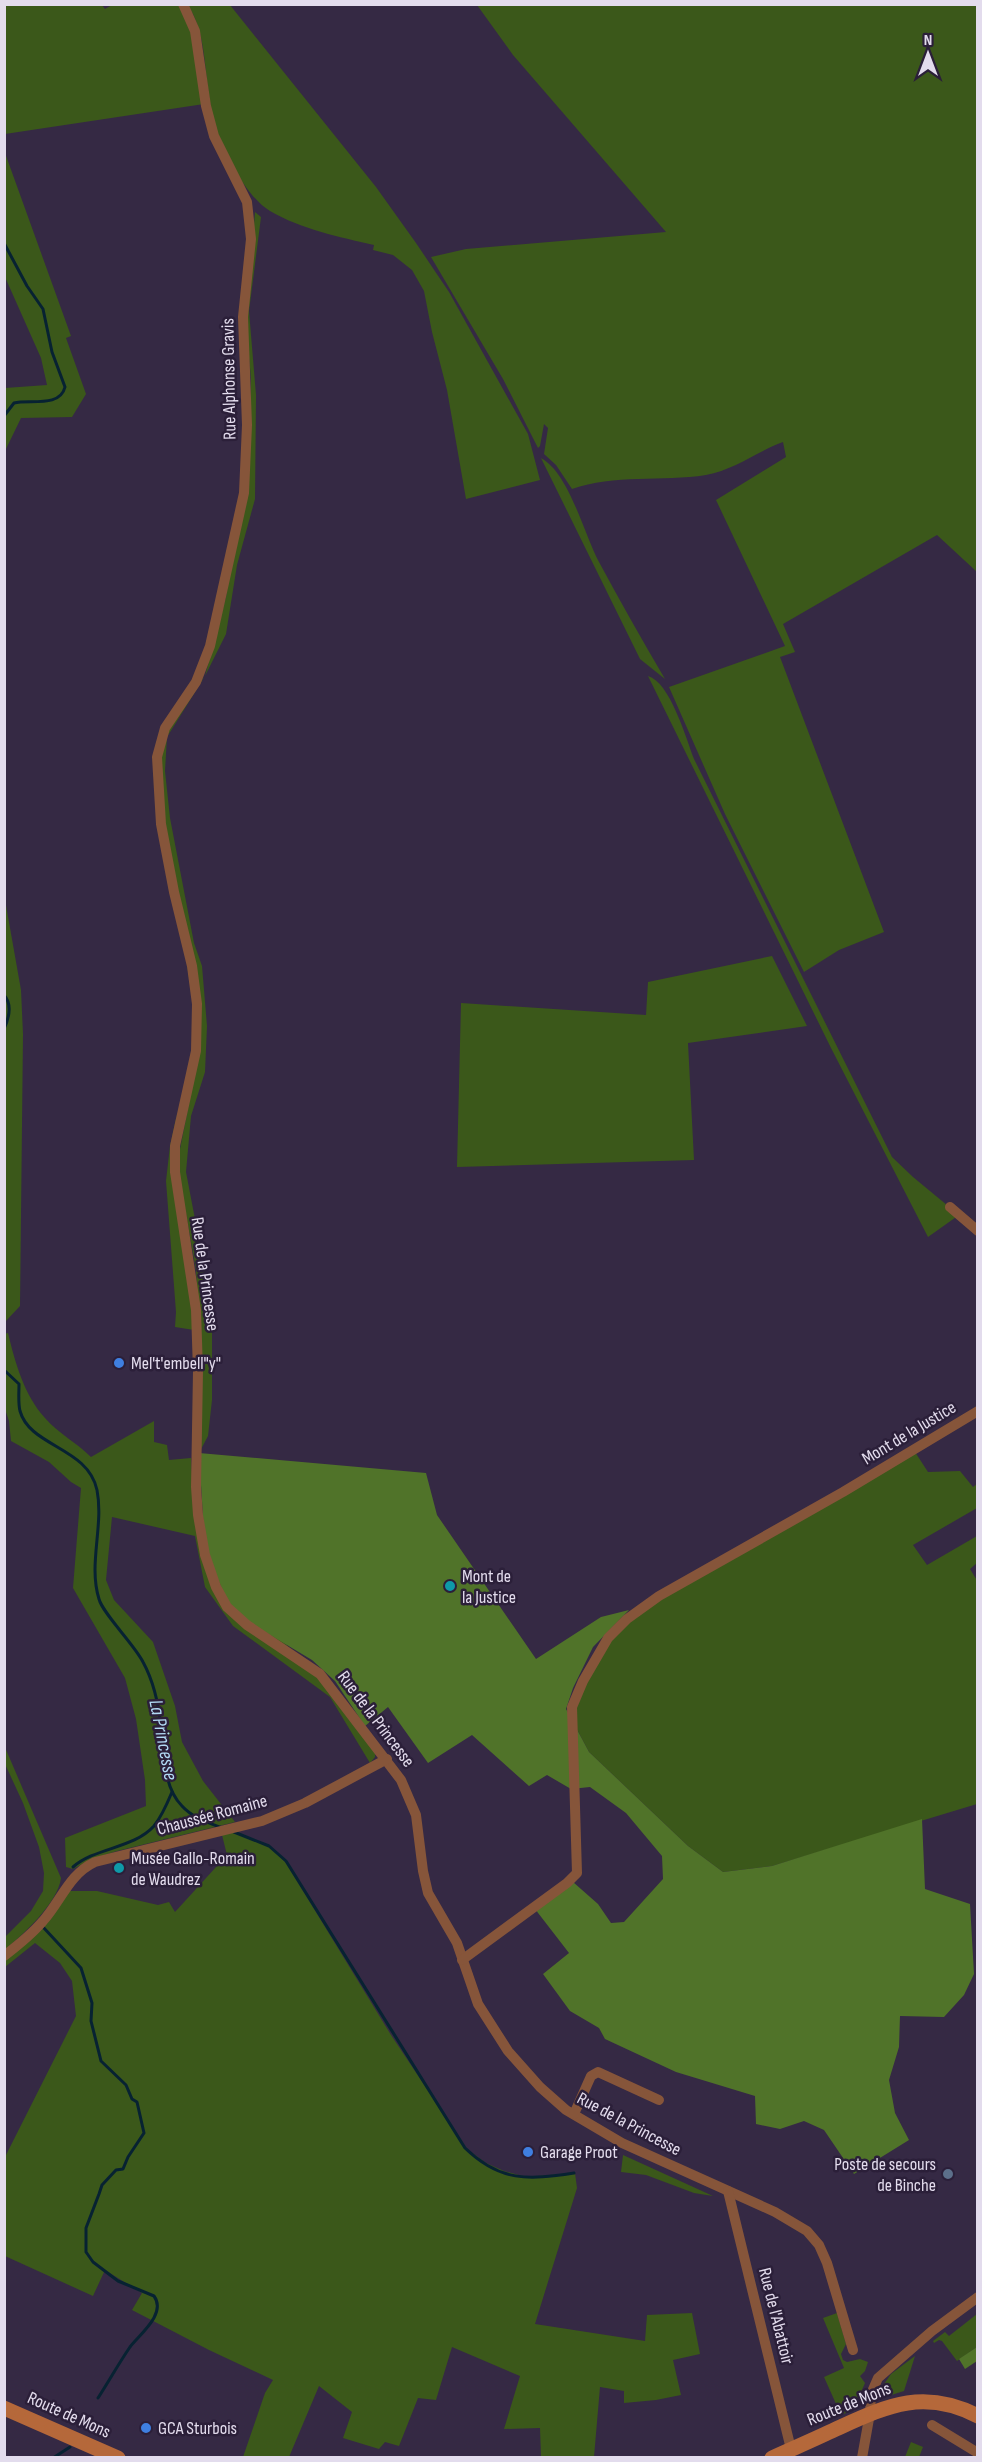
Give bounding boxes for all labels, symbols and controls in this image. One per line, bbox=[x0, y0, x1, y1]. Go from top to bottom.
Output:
north arrow bbox=[898, 24, 958, 84]
text: N bbox=[924, 31, 932, 50]
street label: Rue Alphonse Gravis bbox=[217, 318, 241, 440]
street label: Rue de la Princesse bbox=[187, 1216, 223, 1332]
place label: Mel't'embell"y" bbox=[131, 1353, 221, 1374]
marker: Mel't'embell"y" bbox=[112, 1356, 126, 1370]
street label: Mont de la Justice bbox=[858, 1397, 960, 1469]
place label: Mont de la Justice bbox=[462, 1566, 516, 1608]
marker: Mont de la Justice bbox=[443, 1579, 457, 1593]
street label: Rue de la Princesse bbox=[333, 1667, 419, 1771]
water label: La Princesse bbox=[143, 1698, 183, 1783]
street label: Chaussée Romaine bbox=[155, 1790, 269, 1840]
place label: Musée Gallo-Romain de Waudrez bbox=[131, 1848, 255, 1890]
marker: Musée Gallo-Romain de Waudrez bbox=[112, 1861, 126, 1875]
street label: Rue de la Princesse bbox=[573, 2088, 685, 2160]
place label: Garage Proot bbox=[540, 2142, 618, 2163]
marker: Garage Proot bbox=[521, 2145, 535, 2159]
place label: Poste de secours de Binche bbox=[834, 2154, 936, 2196]
marker: Poste de secours de Binche bbox=[941, 2167, 955, 2181]
street label: Rue de l'Abattoir bbox=[754, 2266, 798, 2366]
street label: Route de Mons bbox=[804, 2378, 894, 2430]
street label: Route de Mons bbox=[24, 2387, 114, 2443]
place label: GCA Sturbois bbox=[158, 2418, 237, 2439]
marker: GCA Sturbois bbox=[139, 2421, 153, 2435]

